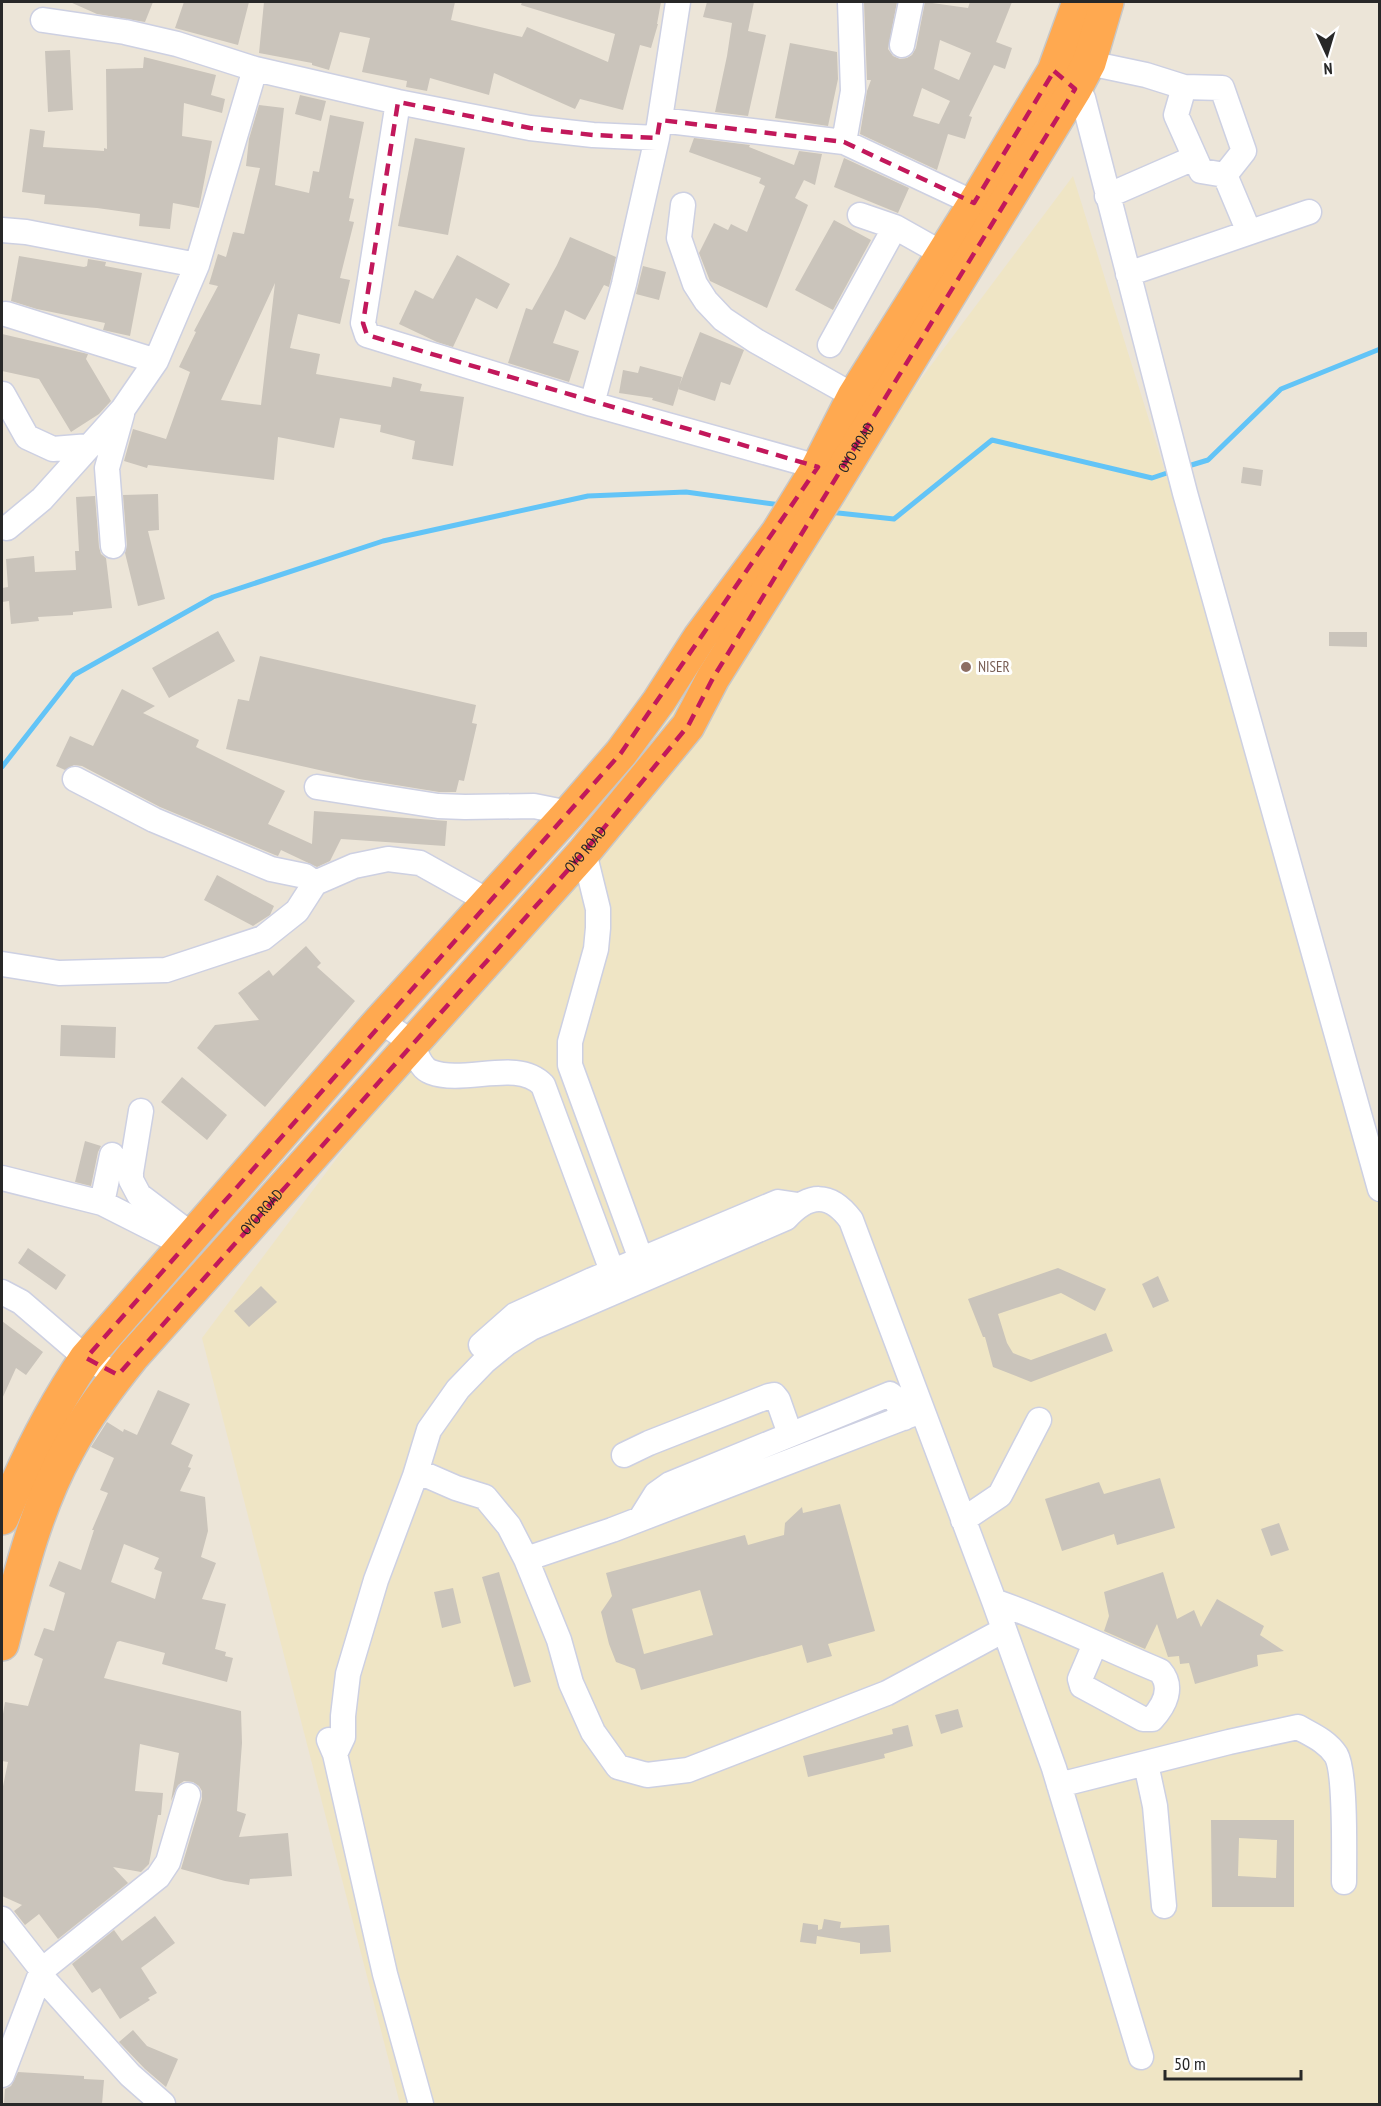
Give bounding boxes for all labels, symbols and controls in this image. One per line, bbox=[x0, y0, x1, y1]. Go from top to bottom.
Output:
north arrow bbox=[1297, 24, 1357, 84]
text: N bbox=[1323, 59, 1333, 79]
street label: OYO ROAD bbox=[833, 419, 878, 476]
place label: NISER bbox=[978, 657, 1010, 676]
marker: NISER bbox=[959, 660, 973, 674]
street label: OYO ROAD bbox=[560, 822, 610, 877]
street label: OYO ROAD bbox=[236, 1185, 287, 1239]
scale bar bbox=[1165, 2043, 1302, 2081]
text: 50 m bbox=[1174, 2052, 1206, 2075]

